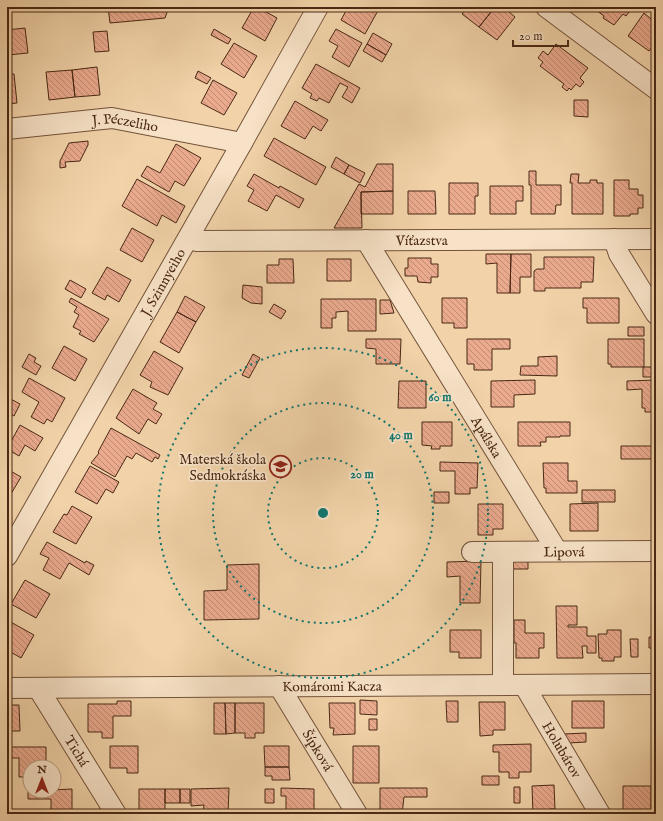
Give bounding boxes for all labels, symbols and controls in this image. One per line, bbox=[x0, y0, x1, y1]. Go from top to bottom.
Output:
scale bar bbox=[513, 22, 568, 48]
text: 20 m bbox=[519, 29, 542, 44]
street label: J. Péczeliho bbox=[89, 110, 160, 137]
street label: Víťazstva bbox=[395, 232, 449, 250]
street label: J. Szinnyeiho bbox=[136, 245, 190, 322]
text: 60 m bbox=[429, 390, 452, 405]
street label: Apálska bbox=[466, 412, 506, 462]
text: 40 m bbox=[389, 428, 414, 443]
place label: Materská škola Sedmokráska bbox=[179, 451, 267, 485]
school or university icon: Materská škola Sedmokráska bbox=[268, 454, 294, 480]
text: 20 m bbox=[350, 467, 374, 482]
centre of rings bbox=[316, 506, 330, 520]
street label: Lipová bbox=[544, 543, 585, 562]
street label: Komáromi Kacza bbox=[282, 678, 383, 696]
street label: Holubárov bbox=[538, 719, 585, 782]
street label: Šípková bbox=[298, 726, 337, 775]
street label: Tichá bbox=[60, 733, 93, 771]
north arrow bbox=[22, 759, 62, 799]
text: N bbox=[36, 763, 47, 777]

